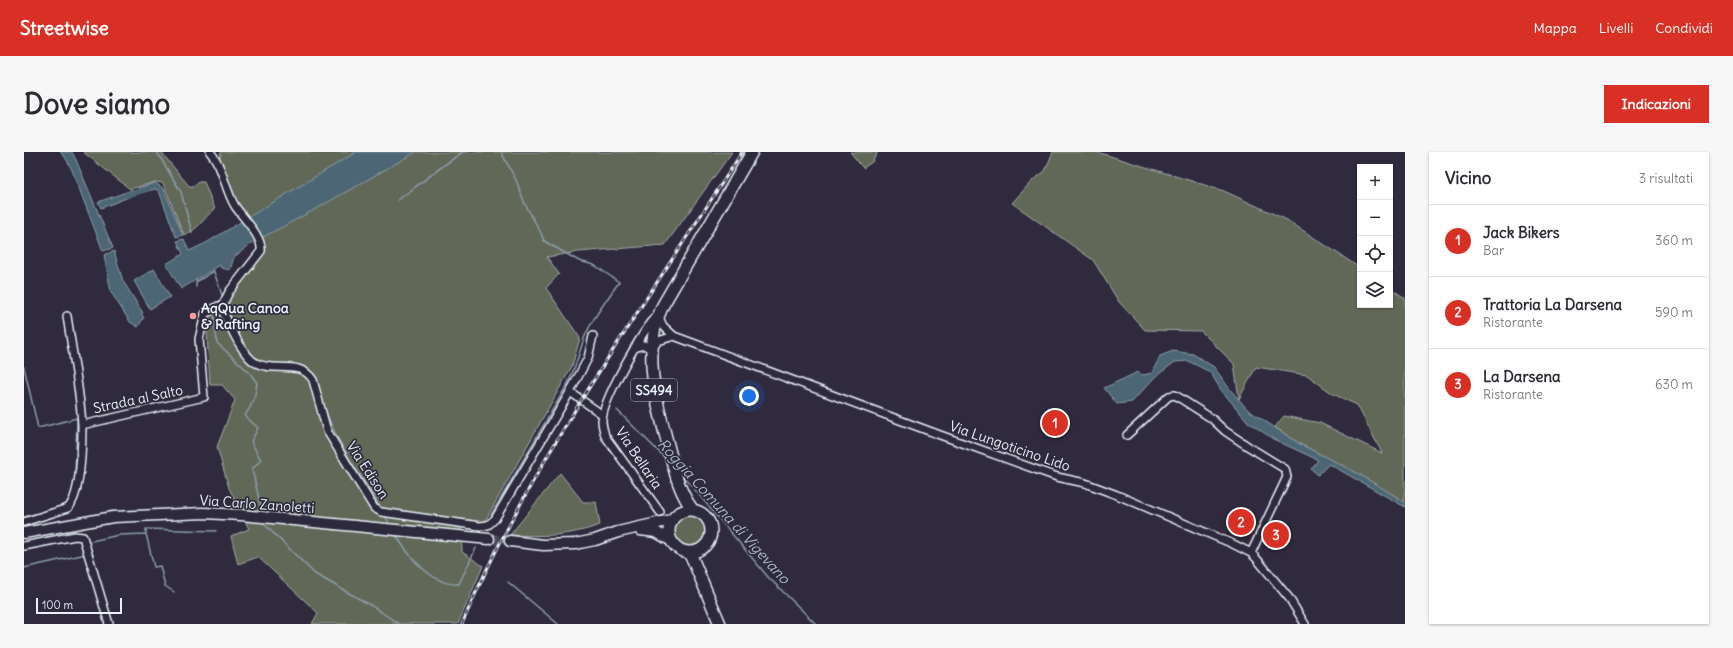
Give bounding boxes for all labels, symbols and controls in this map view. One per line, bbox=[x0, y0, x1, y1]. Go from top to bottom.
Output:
text: Streetwise bbox=[20, 16, 109, 40]
text: Mappa bbox=[1534, 19, 1577, 37]
text: Livelli bbox=[1599, 19, 1633, 37]
text: Condividi bbox=[1655, 19, 1713, 37]
button: Indicazioni bbox=[1604, 85, 1709, 123]
text: Dove siamo bbox=[24, 86, 170, 122]
map controls bbox=[1357, 164, 1393, 308]
button: + bbox=[1357, 164, 1393, 200]
text: Vicino bbox=[1445, 167, 1491, 189]
text: 3 risultati bbox=[1639, 170, 1693, 187]
button: − bbox=[1357, 200, 1393, 236]
text: Jack Bikers bbox=[1483, 223, 1560, 242]
text: 1 bbox=[1455, 232, 1461, 249]
text: 360 m bbox=[1655, 232, 1693, 249]
button: locate bbox=[1357, 236, 1393, 272]
text: Bar bbox=[1483, 242, 1504, 259]
button: layers bbox=[1357, 272, 1393, 308]
text: Trattoria La Darsena bbox=[1483, 295, 1622, 314]
place label: AqQua Canoa & Rafting bbox=[201, 299, 289, 333]
text: 2 bbox=[1454, 304, 1462, 321]
text: 590 m bbox=[1655, 304, 1693, 321]
marker: AqQua Canoa & Rafting bbox=[188, 311, 198, 321]
text: Ristorante bbox=[1483, 314, 1543, 331]
text: La Darsena bbox=[1483, 367, 1561, 386]
text: 3 bbox=[1454, 376, 1462, 393]
text: 630 m bbox=[1655, 376, 1693, 393]
road number: SS494 bbox=[631, 379, 677, 401]
street label: Strada al Salto bbox=[91, 381, 185, 417]
your location bbox=[739, 386, 759, 406]
text: Ristorante bbox=[1483, 386, 1543, 403]
pin: 1 bbox=[1042, 408, 1068, 438]
street label: Via Lungoticino Lido bbox=[947, 417, 1073, 475]
street label: Via Bellaria bbox=[612, 424, 666, 492]
water label: Roggia Comuna di Vigevano bbox=[654, 435, 795, 589]
street label: Via Edison bbox=[343, 438, 393, 502]
street label: Via Carlo Zanoletti bbox=[199, 491, 315, 517]
pin: 2 bbox=[1228, 507, 1254, 537]
pin: 3 bbox=[1263, 520, 1289, 550]
scale bar bbox=[36, 596, 122, 615]
text: 100 m bbox=[42, 598, 73, 612]

